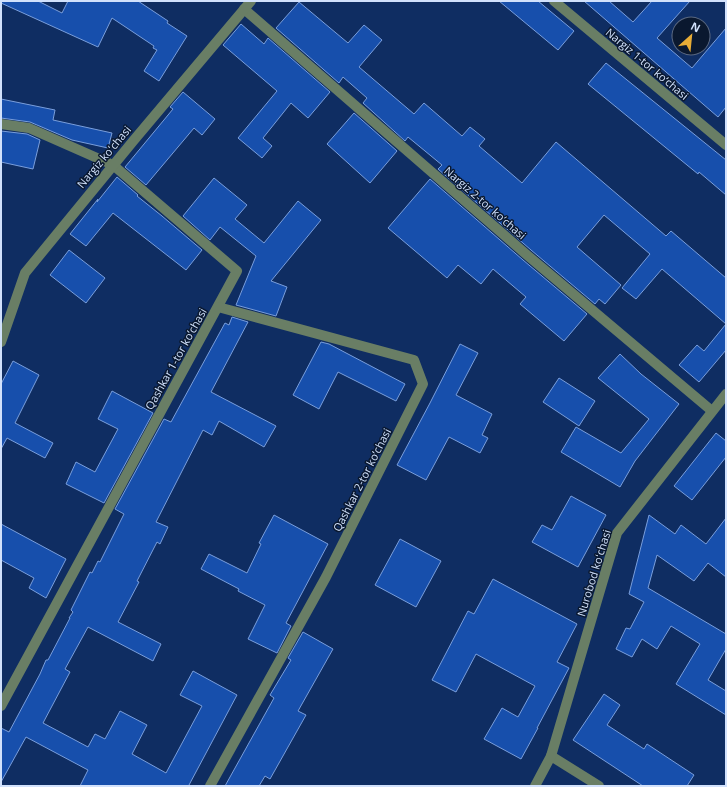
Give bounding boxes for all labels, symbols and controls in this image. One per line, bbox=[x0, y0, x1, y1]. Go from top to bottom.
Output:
north arrow bbox=[671, 16, 711, 56]
text: N bbox=[688, 18, 703, 35]
street label: Nargiz 1-tor ko‘chasi bbox=[603, 25, 692, 103]
street label: Nargiz koʻchasi bbox=[73, 123, 134, 191]
street label: Nargiz 2-tor ko‘chasi bbox=[441, 163, 529, 242]
street label: Qashkar 1-tor koʼchasi bbox=[141, 305, 210, 412]
street label: Qashkar 2-tor koʼchasi bbox=[329, 426, 394, 534]
street label: Nurobod koʻchasi bbox=[573, 528, 614, 618]

